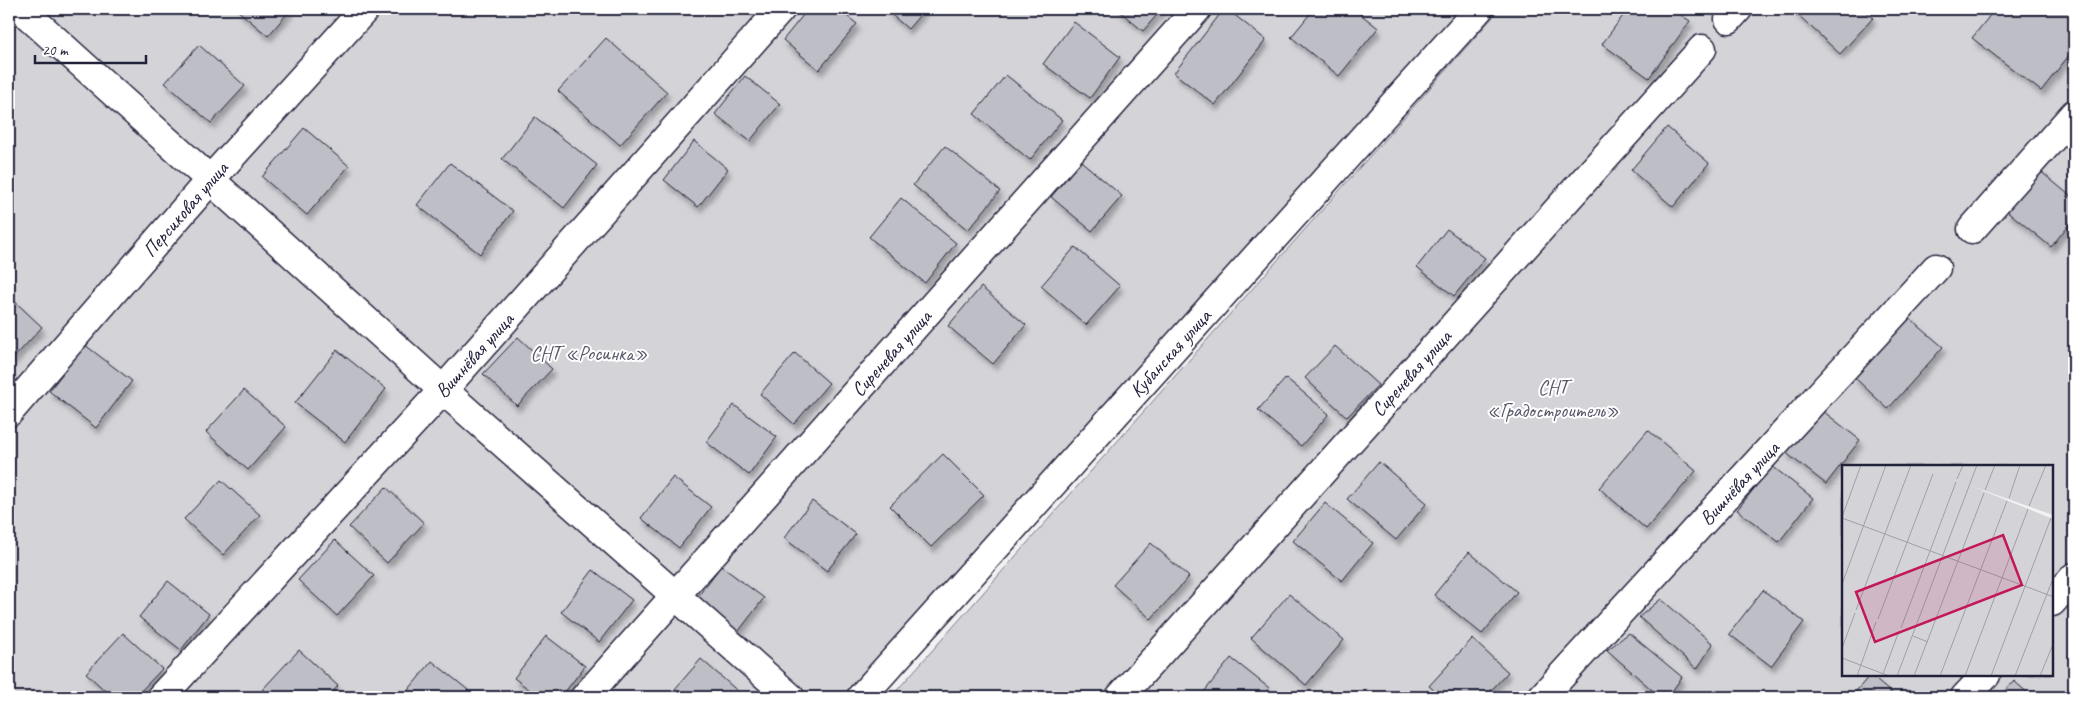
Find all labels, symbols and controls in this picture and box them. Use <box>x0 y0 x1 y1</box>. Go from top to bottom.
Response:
scale bar <box>35 32 146 64</box>
text: 20 m <box>42 41 69 60</box>
street label: Персиковая улица <box>137 155 235 262</box>
street label: Сиреневая улица <box>846 303 938 402</box>
street label: Кубанская улица <box>1124 303 1217 403</box>
street label: Вишнёвая улица <box>430 306 520 403</box>
street label: Сиреневая улица <box>1366 323 1458 422</box>
park label: СНТ «Росинка» <box>530 341 648 366</box>
park label: СНТ «Градостроитель» <box>1487 375 1619 423</box>
street label: Вишнёвая улица <box>1694 435 1786 531</box>
inset map <box>1842 465 2053 676</box>

